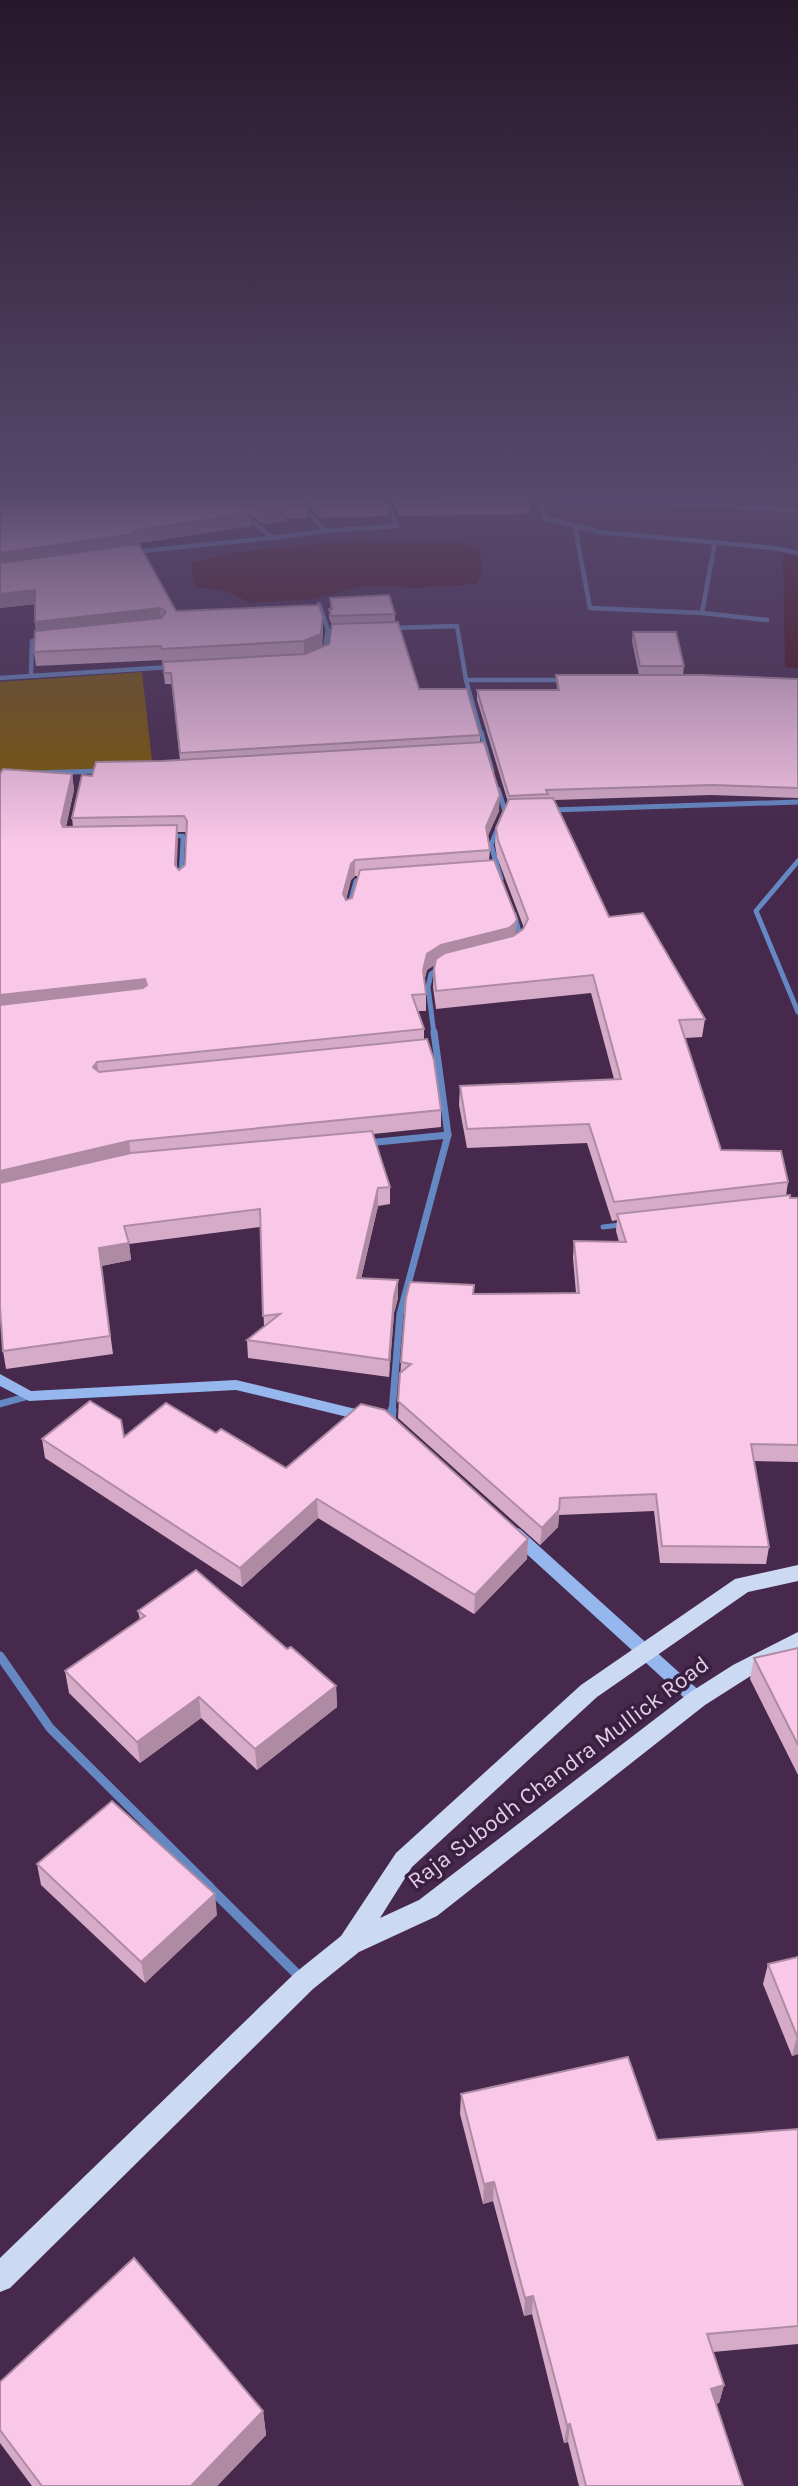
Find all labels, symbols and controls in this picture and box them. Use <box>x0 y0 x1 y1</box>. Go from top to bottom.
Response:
street label: Raja Subodh Chandra Mullick Road <box>402 1650 714 1895</box>

